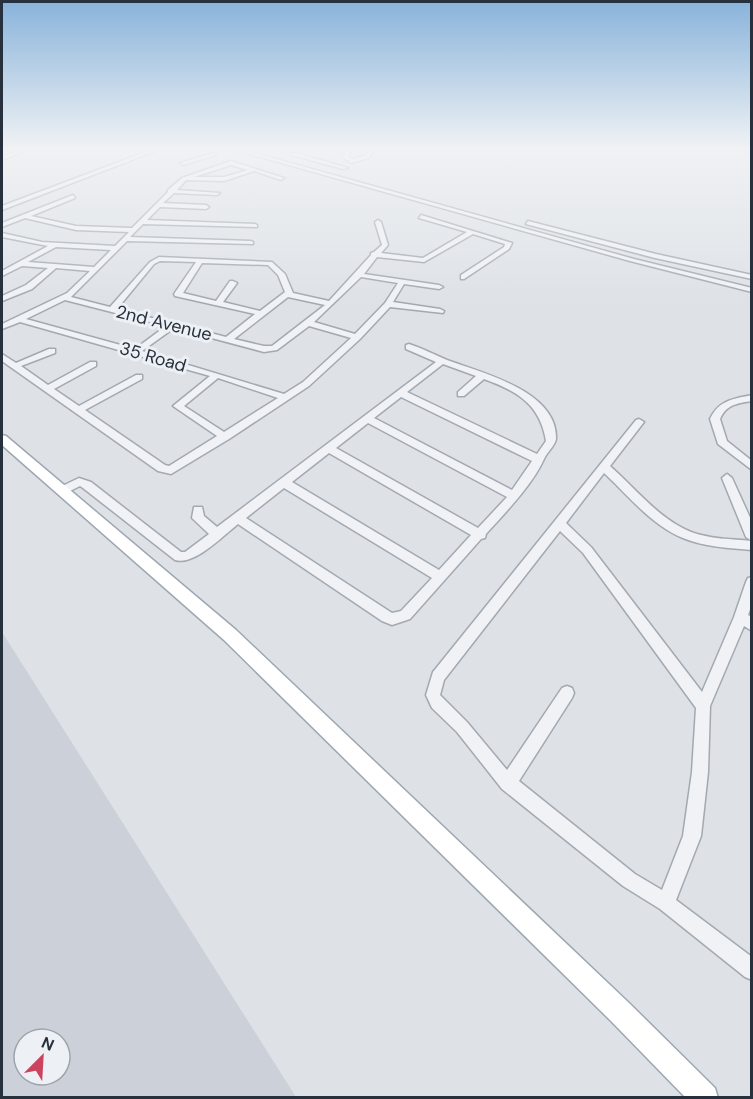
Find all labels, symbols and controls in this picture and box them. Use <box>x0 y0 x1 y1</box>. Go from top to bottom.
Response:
street label: 2nd Avenue <box>114 300 214 346</box>
street label: 35 Road <box>117 336 189 378</box>
north arrow <box>12 1027 72 1087</box>
text: N <box>38 1032 57 1056</box>

